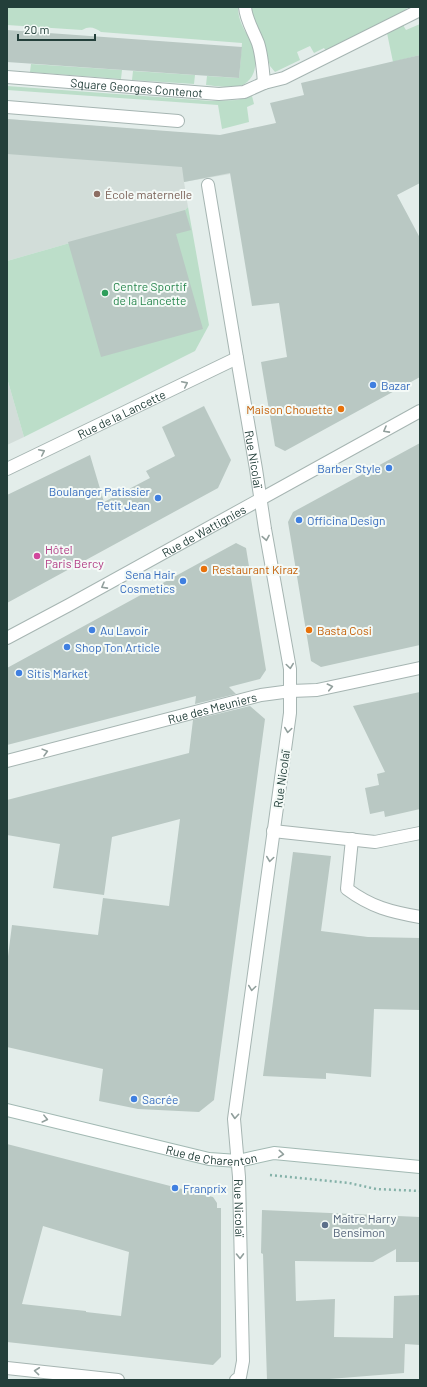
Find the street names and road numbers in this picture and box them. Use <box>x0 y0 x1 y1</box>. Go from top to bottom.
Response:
street label: Square Georges Contenot <box>70 75 203 100</box>
street label: Rue de la Lancette <box>75 387 168 441</box>
street label: Rue Nicolaï <box>243 429 266 489</box>
street label: Rue de Wattignies <box>159 502 248 559</box>
street label: Rue des Meuniers <box>166 689 258 726</box>
street label: Rue Nicolaï <box>270 749 292 809</box>
street label: Rue de Charenton <box>165 1142 258 1168</box>
street label: Rue Nicolaï <box>232 1179 247 1238</box>

